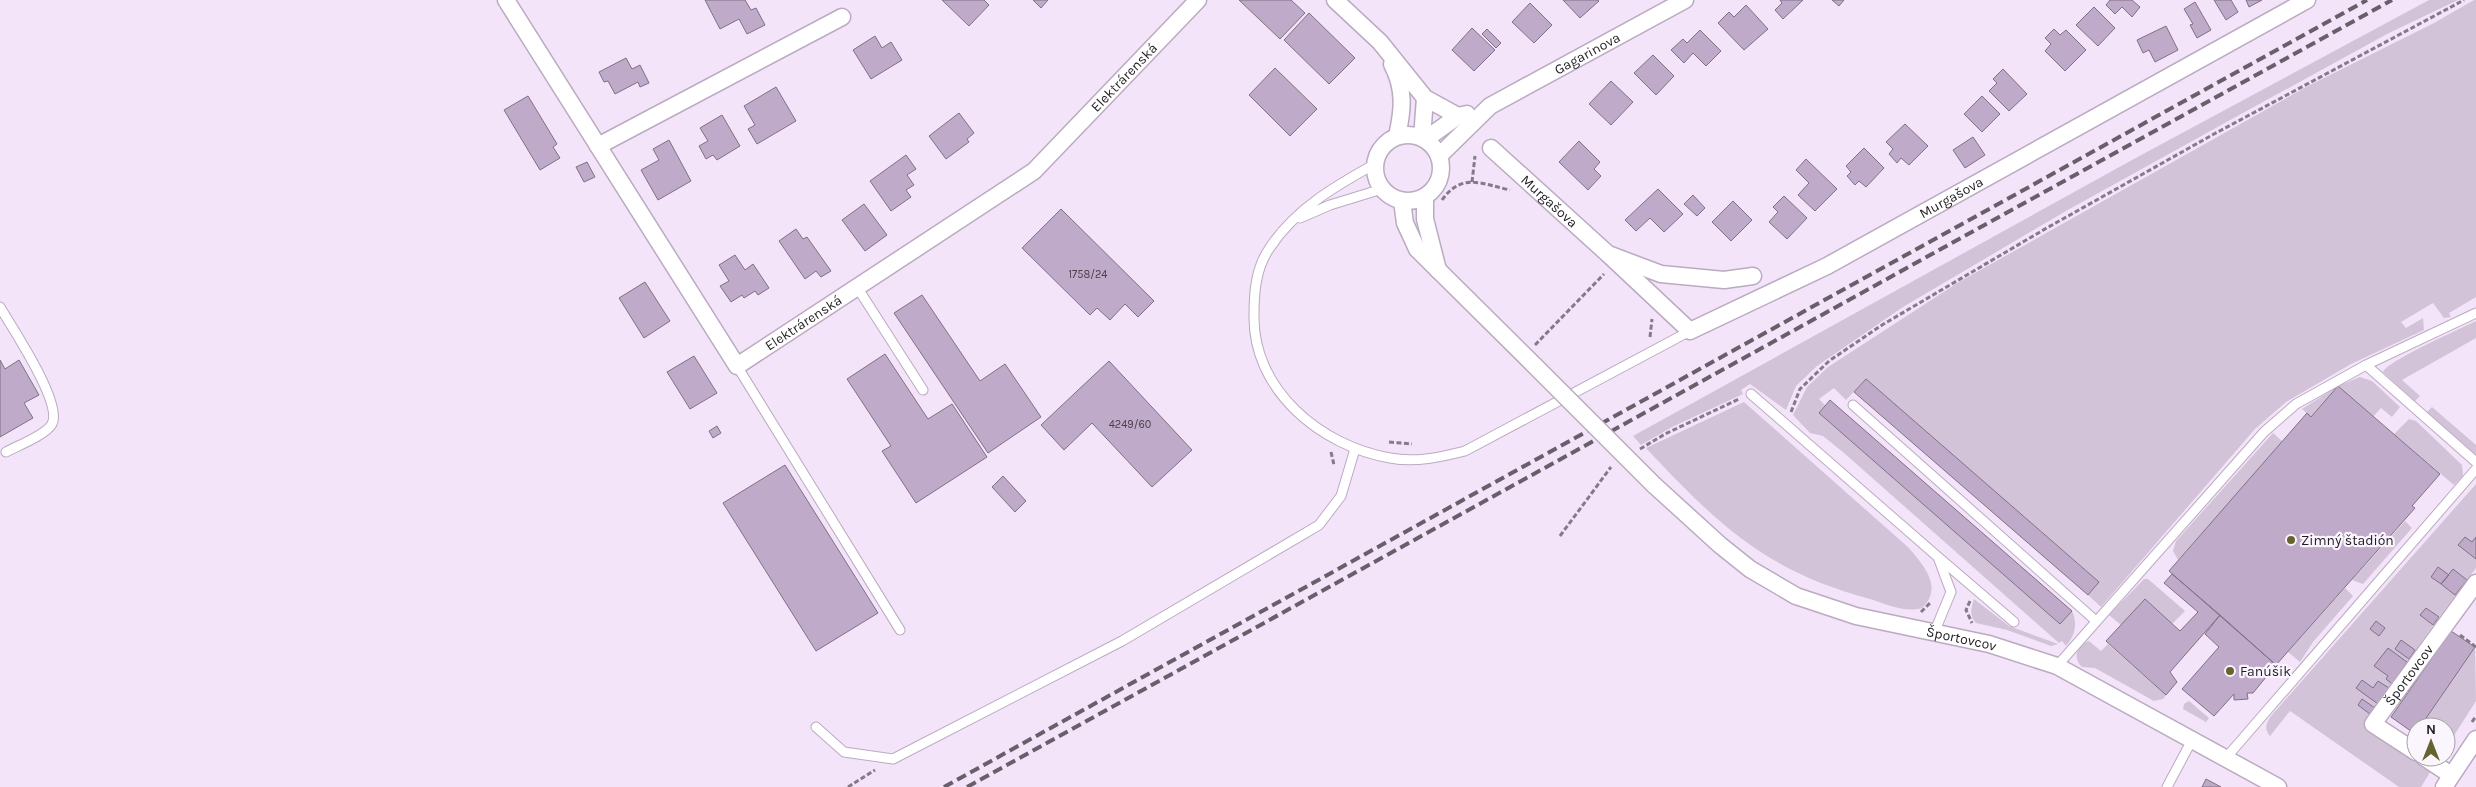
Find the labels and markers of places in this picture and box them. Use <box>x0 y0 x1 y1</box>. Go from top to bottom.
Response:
place label: Zimný štadión <box>2301 532 2394 549</box>
marker: Zimný štadión <box>2285 534 2297 546</box>
place label: Fanúšik <box>2240 663 2291 680</box>
marker: Fanúšik <box>2224 665 2236 677</box>

